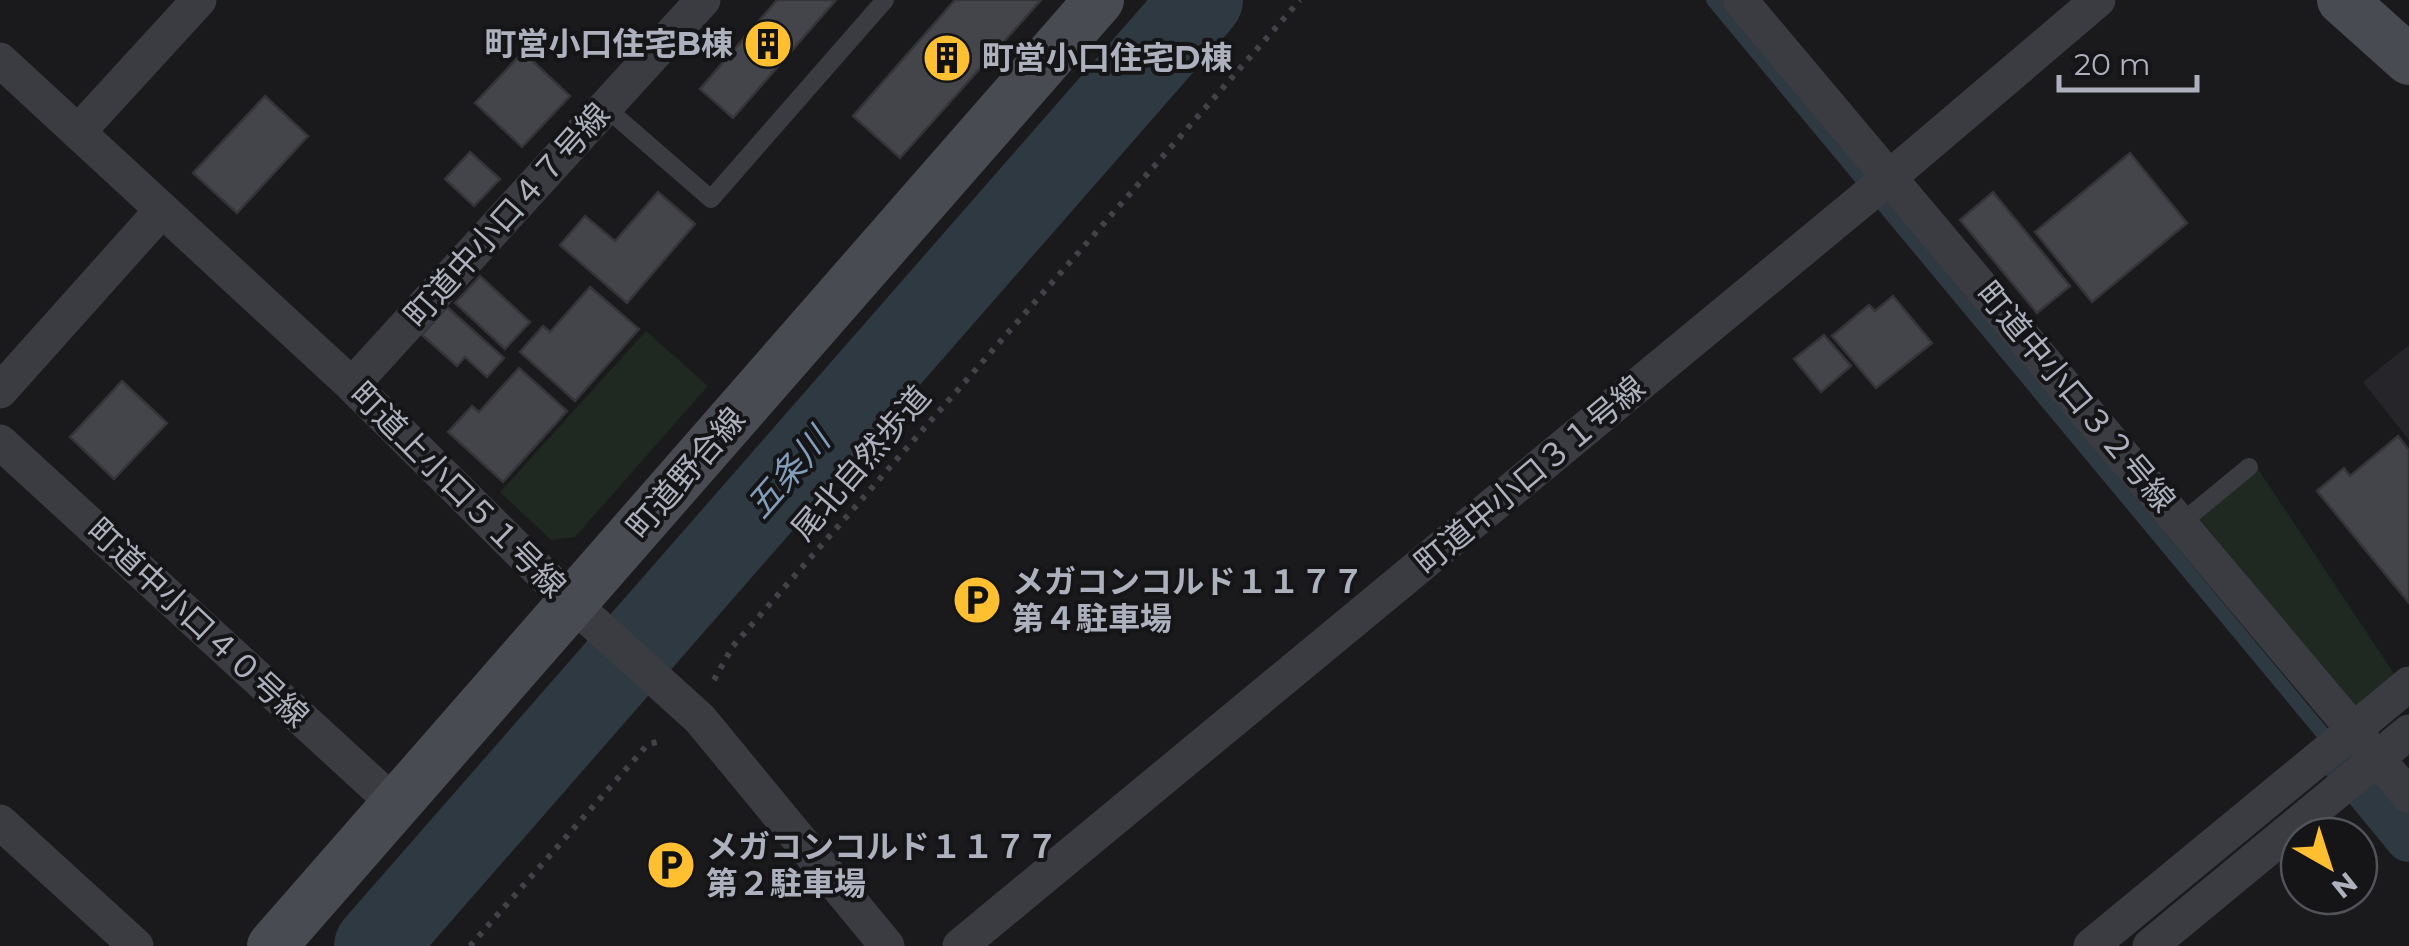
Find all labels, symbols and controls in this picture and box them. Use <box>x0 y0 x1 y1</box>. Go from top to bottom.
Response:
building icon: 町営小口住宅B棟 <box>742 18 794 70</box>
place label: 町営小口住宅B棟 <box>485 24 733 63</box>
scale bar <box>2059 30 2196 92</box>
building icon: 町営小口住宅D棟 <box>921 32 973 84</box>
place label: 町営小口住宅D棟 <box>982 38 1232 77</box>
text: 20 m <box>2074 46 2151 83</box>
street label: 町道中小口４７号線 <box>396 95 617 335</box>
street label: 町道中小口３２号線 <box>1969 274 2184 520</box>
street label: 町道中小口３１号線 <box>1407 367 1653 582</box>
street label: 町道上小口５１号線 <box>343 374 574 605</box>
street label: 尾北自然歩道 <box>783 377 938 548</box>
street label: 町道野合線 <box>618 399 753 546</box>
water label: 五条川 <box>737 416 841 526</box>
street label: 町道中小口４０号線 <box>80 510 317 735</box>
place label: メガコンコルド１１７７ 第４駐車場 <box>1012 562 1364 638</box>
parking icon: メガコンコルド１１７７ 第４駐車場 <box>951 574 1003 626</box>
north arrow <box>2279 816 2379 916</box>
place label: メガコンコルド１１７７ 第２駐車場 <box>706 827 1058 903</box>
parking icon: メガコンコルド１１７７ 第２駐車場 <box>645 839 697 891</box>
text: N <box>2325 865 2364 906</box>

